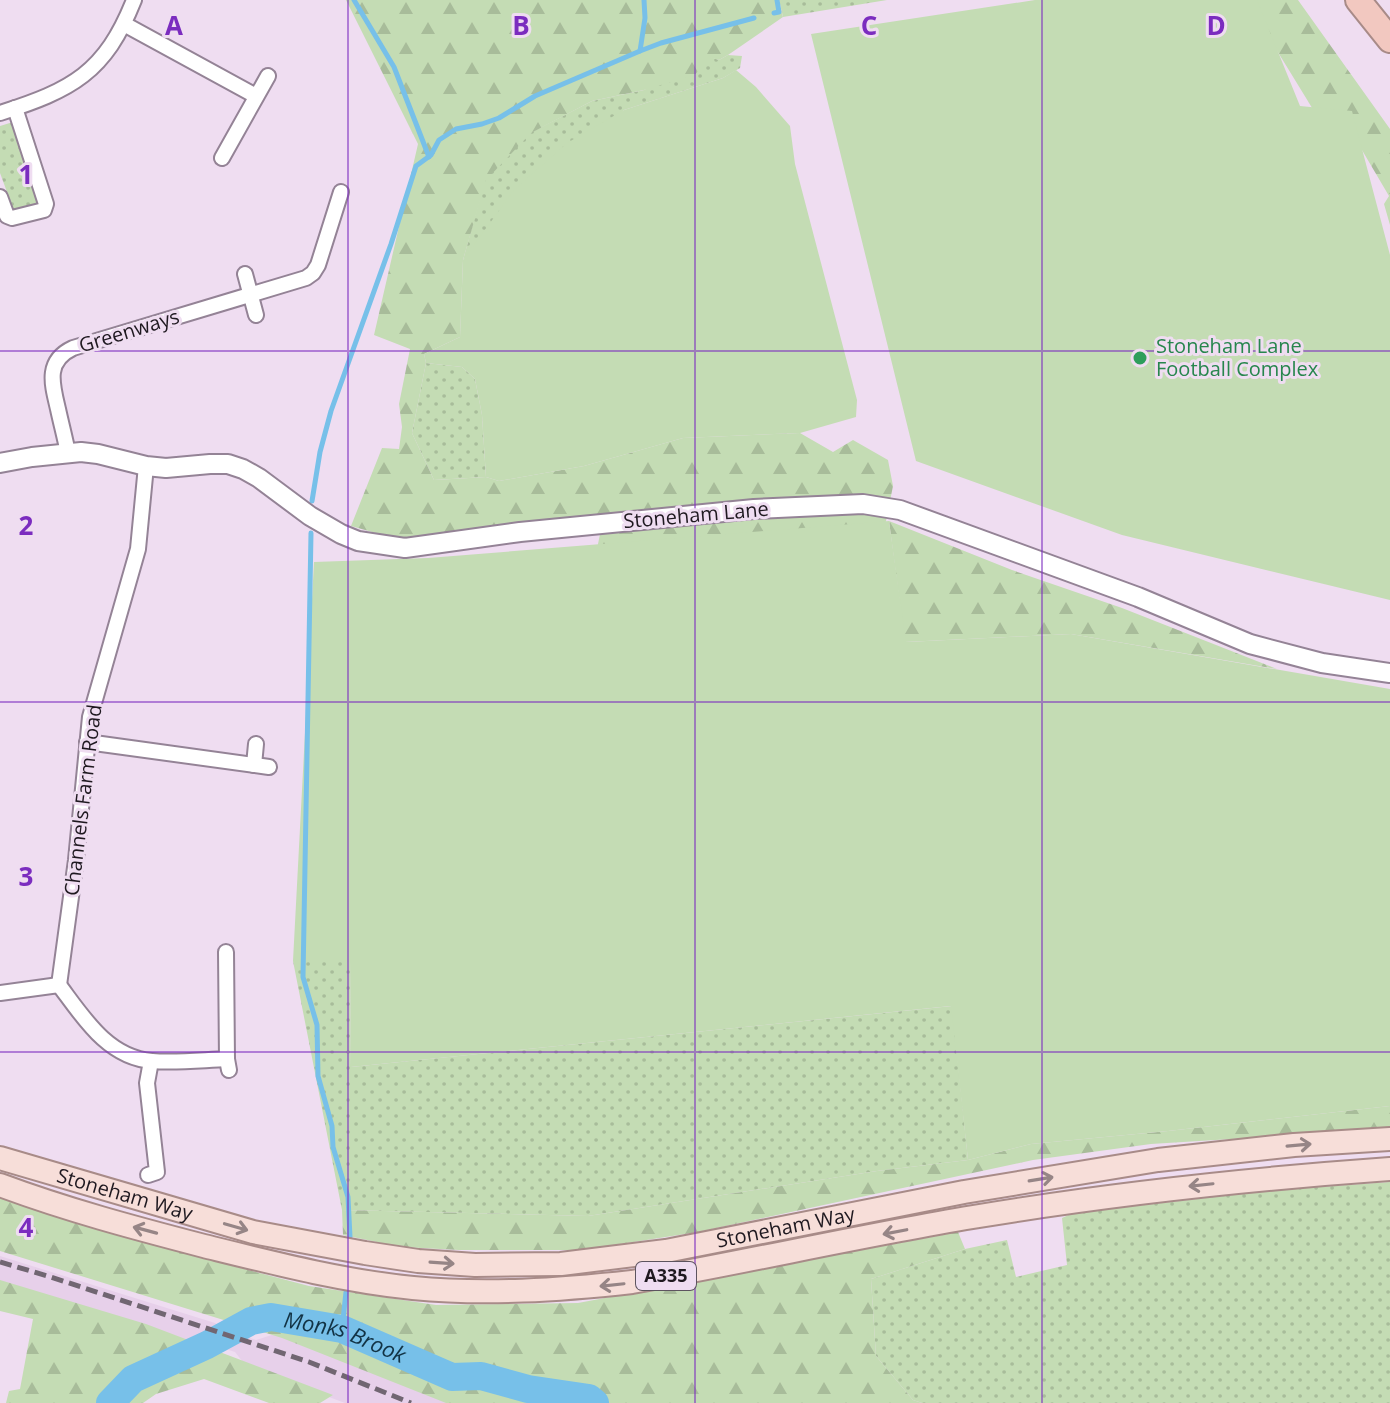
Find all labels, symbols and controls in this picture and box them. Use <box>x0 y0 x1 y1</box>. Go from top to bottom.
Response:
text: A <box>165 7 183 43</box>
text: B <box>512 7 530 43</box>
text: C <box>861 7 877 43</box>
text: D <box>1206 7 1226 43</box>
text: 1 <box>19 156 33 192</box>
street label: Greenways <box>75 302 182 359</box>
place label: Stoneham Lane Football Complex <box>1156 332 1319 382</box>
marker: Stoneham Lane Football Complex <box>1131 349 1149 367</box>
street label: Stoneham Lane <box>622 495 770 534</box>
text: 2 <box>19 507 34 543</box>
street label: Channels Farm Road <box>57 703 108 897</box>
text: 3 <box>19 858 33 894</box>
one-way arrow <box>1285 1137 1312 1152</box>
street label: Stoneham Way <box>54 1161 197 1227</box>
one-way arrow <box>1028 1171 1053 1186</box>
one-way arrow <box>1188 1178 1215 1193</box>
street label: Stoneham Way <box>714 1200 858 1254</box>
text: 4 <box>19 1209 34 1245</box>
one-way arrow <box>223 1220 249 1235</box>
one-way arrow <box>132 1222 158 1237</box>
one-way arrow <box>883 1225 908 1240</box>
one-way arrow <box>428 1256 455 1271</box>
road number: A335 <box>636 1262 696 1290</box>
one-way arrow <box>599 1277 626 1292</box>
water label: Monks Brook <box>282 1303 412 1370</box>

